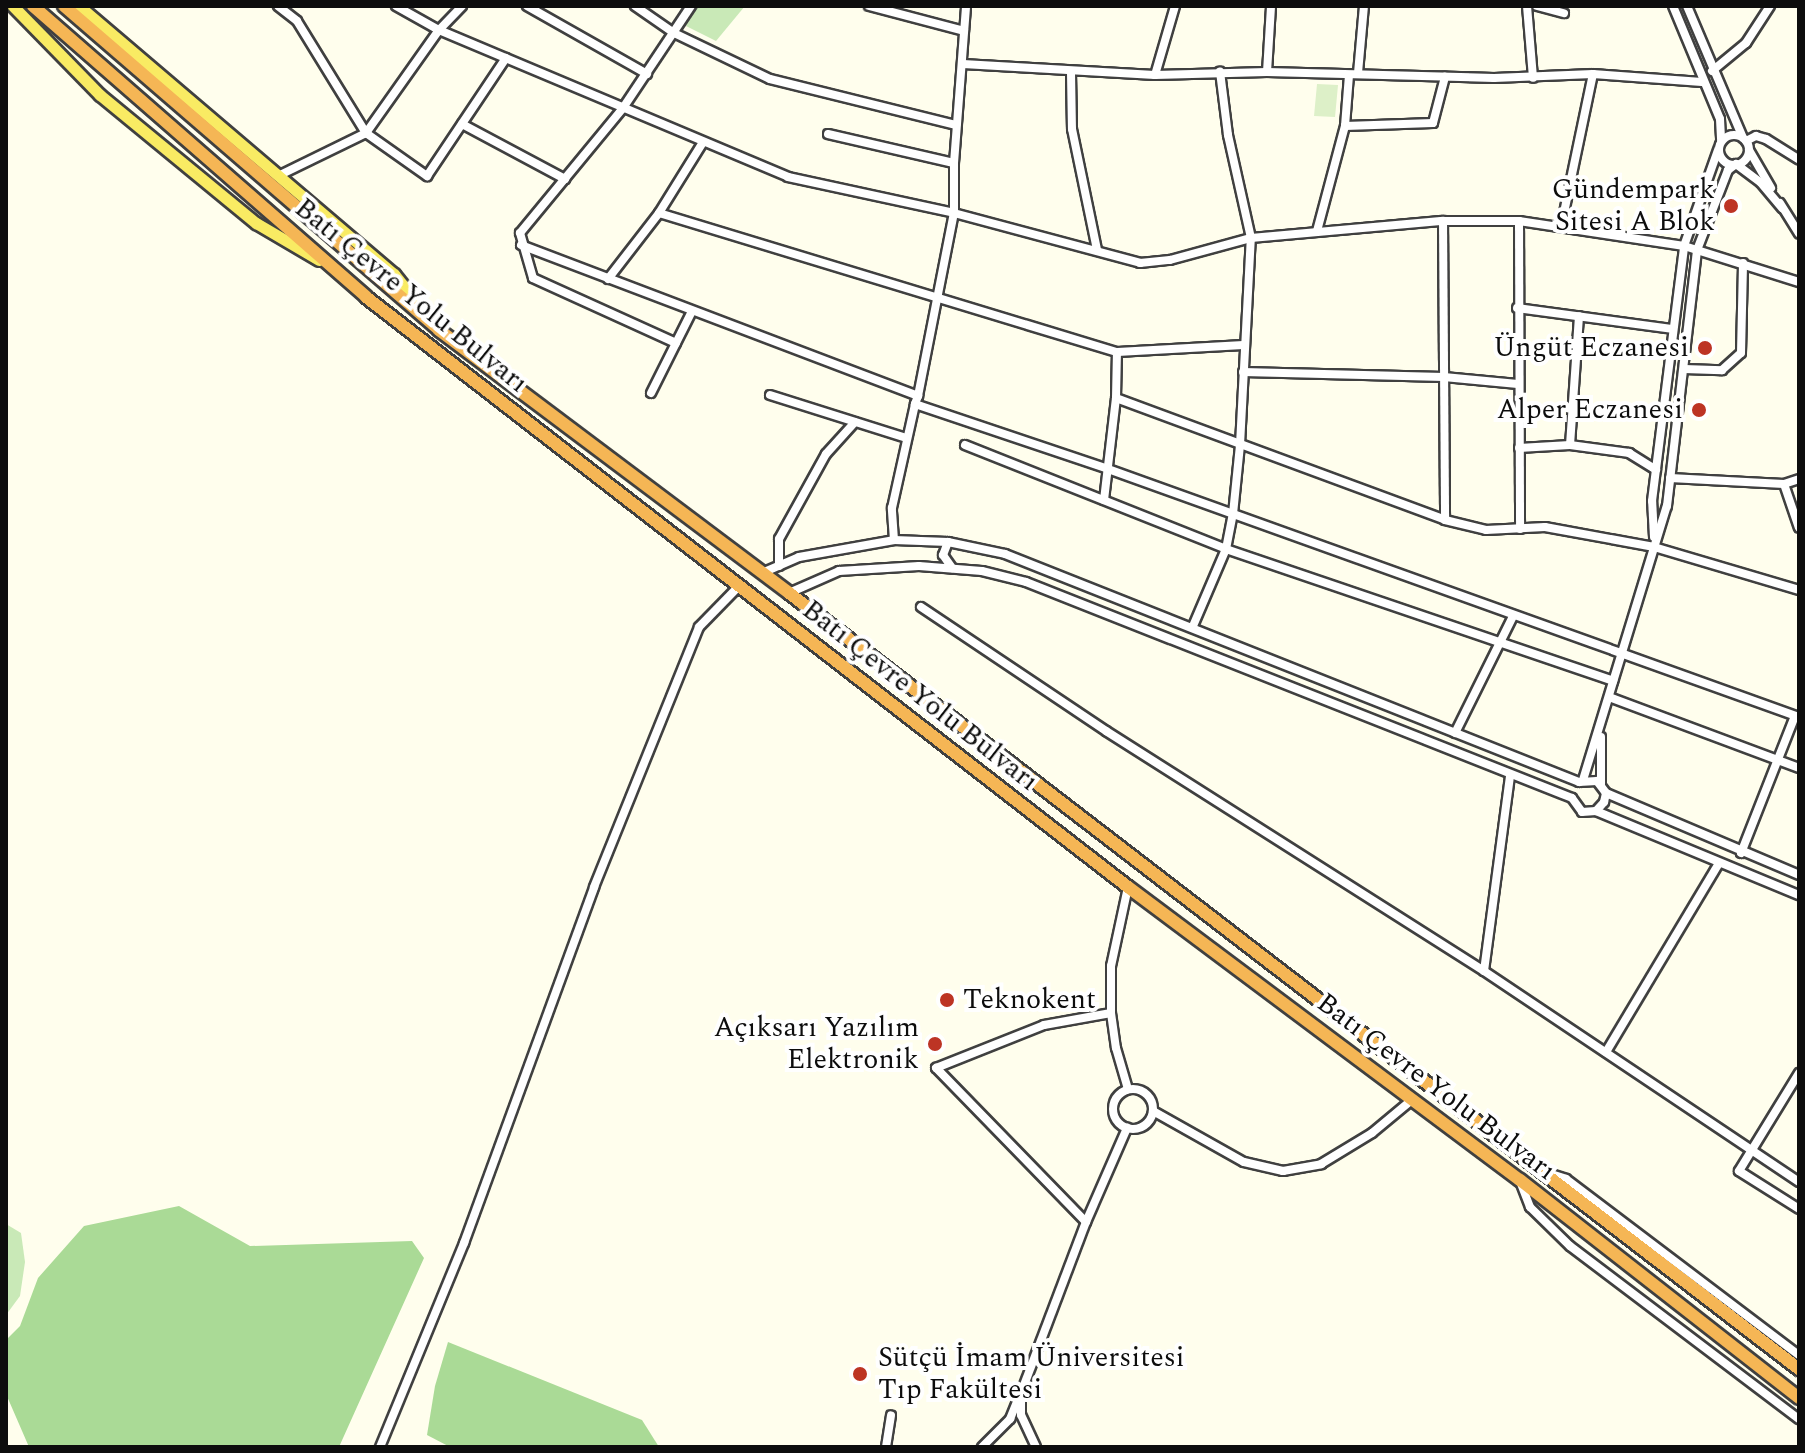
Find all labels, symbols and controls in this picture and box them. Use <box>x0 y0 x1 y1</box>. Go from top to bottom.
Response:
place label: Gündempark Sitesi A Blok <box>1552 173 1715 239</box>
street label: Batı Çevre Yolu Bulvarı <box>288 192 534 400</box>
marker: Gündempark Sitesi A Blok <box>1722 197 1740 215</box>
place label: Üngüt Eczanesi <box>1493 331 1689 365</box>
marker: Üngüt Eczanesi <box>1696 339 1714 357</box>
place label: Alper Eczanesi <box>1497 393 1683 427</box>
marker: Alper Eczanesi <box>1690 401 1708 419</box>
street label: Batı Çevre Yolu Bulvarı <box>795 593 1045 799</box>
place label: Teknokent <box>963 983 1096 1017</box>
street label: Batı Çevre Yolu Bulvarı <box>1310 986 1562 1188</box>
marker: Teknokent <box>938 991 956 1009</box>
place label: Açıksarı Yazılım Elektronik <box>714 1011 919 1077</box>
marker: Açıksarı Yazılım Elektronik <box>926 1035 944 1053</box>
place label: Sütçü İmam Üniversitesi Tıp Fakültesi <box>878 1341 1185 1407</box>
marker: Sütçü İmam Üniversitesi Tıp Fakültesi <box>849 1363 871 1385</box>

